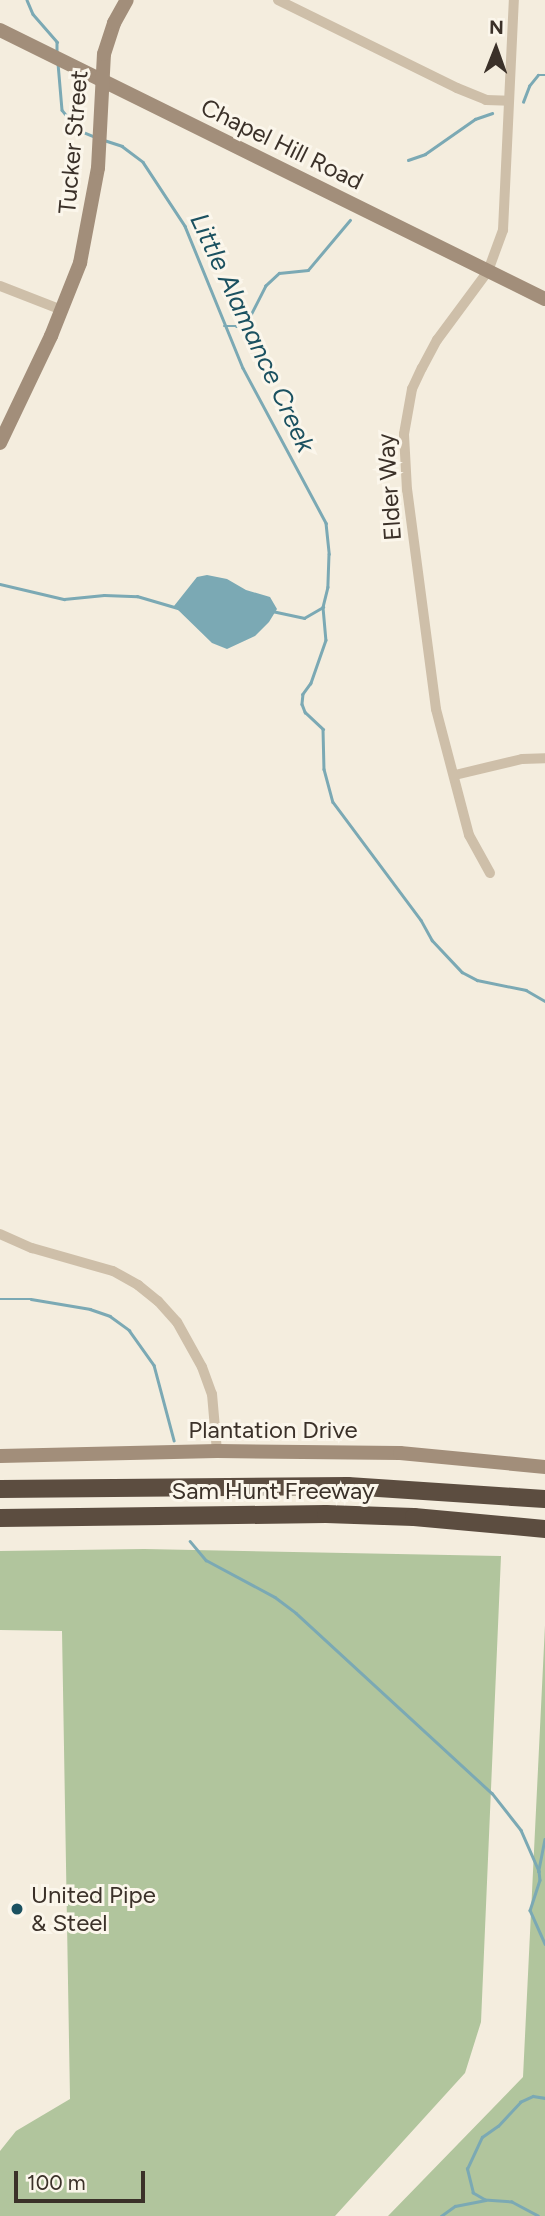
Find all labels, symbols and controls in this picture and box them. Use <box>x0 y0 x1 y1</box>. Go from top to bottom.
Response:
north arrow <box>461 14 531 84</box>
text: N <box>489 16 504 39</box>
street label: Tucker Street <box>52 69 94 215</box>
street label: Chapel Hill Road <box>196 92 368 196</box>
water label: Little Alamance Creek <box>183 209 321 457</box>
street label: Elder Way <box>371 432 407 542</box>
street label: Plantation Drive <box>188 1416 358 1444</box>
street label: Sam Hunt Freeway <box>171 1477 375 1505</box>
place label: United Pipe & Steel <box>31 1881 156 1937</box>
marker: United Pipe & Steel <box>9 1901 25 1917</box>
scale bar <box>18 2156 149 2200</box>
text: 100 m <box>27 2170 86 2195</box>

